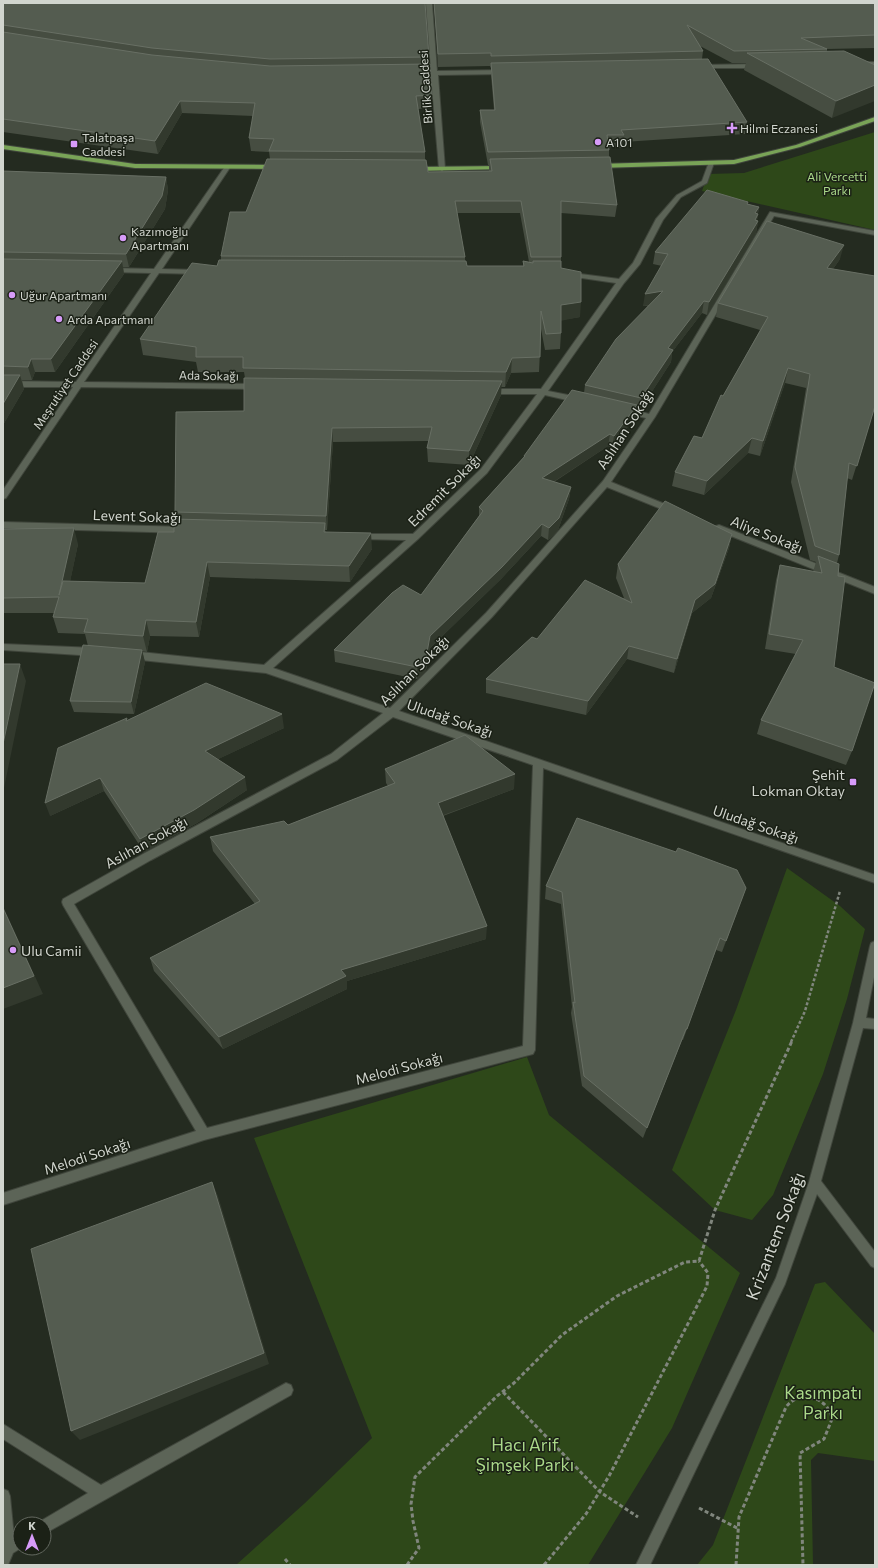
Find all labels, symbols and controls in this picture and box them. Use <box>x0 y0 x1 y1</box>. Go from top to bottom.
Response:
street label: Birlik Caddesi <box>415 50 435 124</box>
place label: Hilmi Eczanesi <box>740 121 818 135</box>
marker: Hilmi Eczanesi <box>727 123 737 133</box>
place label: Talatpaşa Caddesi <box>82 130 134 158</box>
place label: A101 <box>606 135 632 149</box>
marker: A101 <box>593 137 603 147</box>
marker: Talatpaşa Caddesi <box>69 139 79 149</box>
park label: Ali Vercetti Parkı <box>807 169 867 197</box>
place label: Kazımoğlu Apartmanı <box>131 224 189 252</box>
marker: Kazımoğlu Apartmanı <box>118 233 128 243</box>
place label: Uğur Apartmanı <box>20 288 107 302</box>
marker: Uğur Apartmanı <box>7 290 17 300</box>
place label: Arda Apartmanı <box>67 312 153 326</box>
marker: Arda Apartmanı <box>54 314 64 324</box>
street label: Meşrutiyet Caddesi <box>30 336 100 432</box>
street label: Ada Sokağı <box>179 367 239 383</box>
street label: Aslıhan Sokağı <box>593 386 657 472</box>
street label: Edremit Sokağı <box>404 450 484 530</box>
street label: Levent Sokağı <box>92 506 182 526</box>
street label: Aliye Sokağı <box>728 512 806 556</box>
street label: Aslıhan Sokağı <box>375 631 453 709</box>
street label: Uludağ Sokağı <box>405 695 495 741</box>
place label: Şehit Lokman Oktay <box>752 766 845 799</box>
marker: Şehit Lokman Oktay <box>848 777 858 787</box>
street label: Uludağ Sokağı <box>711 801 801 847</box>
street label: Aslıhan Sokağı <box>102 812 190 872</box>
place label: Ulu Camii <box>21 942 82 959</box>
marker: Ulu Camii <box>8 945 18 955</box>
street label: Melodi Sokağı <box>353 1048 445 1088</box>
street label: Melodi Sokağı <box>42 1134 132 1178</box>
street label: Krizantem Sokağı <box>741 1169 809 1303</box>
park label: Kasımpatı Parkı <box>784 1382 862 1423</box>
park label: Hacı Arif Şimşek Parkı <box>476 1434 574 1475</box>
north arrow <box>12 1516 52 1556</box>
text: K <box>28 1519 36 1532</box>

